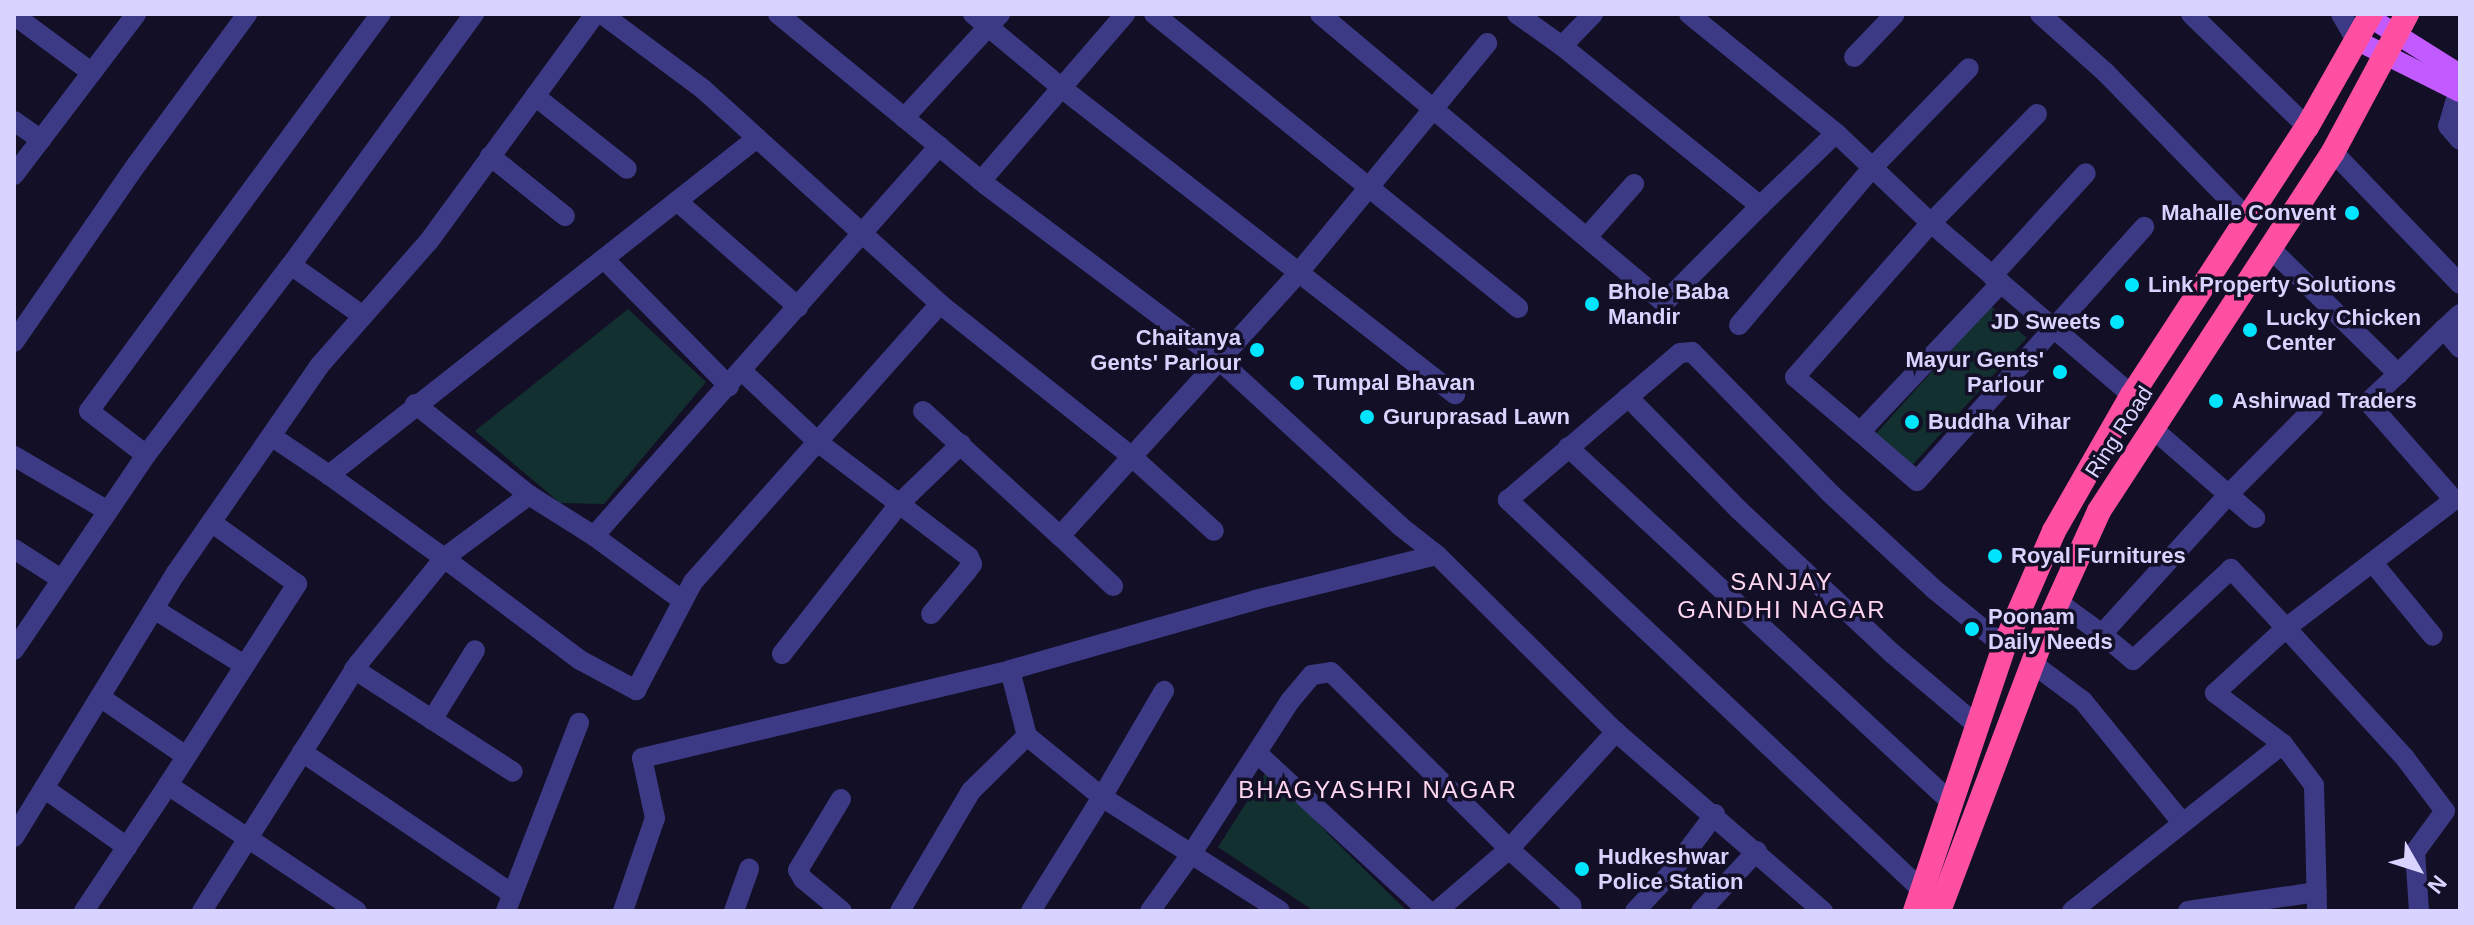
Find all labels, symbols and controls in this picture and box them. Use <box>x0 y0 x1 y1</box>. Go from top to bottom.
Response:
place label: Mahalle Convent <box>2161 200 2336 226</box>
marker: Mahalle Convent <box>2343 204 2361 222</box>
place label: Link Property Solutions <box>2148 272 2396 298</box>
marker: Link Property Solutions <box>2123 276 2141 294</box>
place label: Bhole Baba Mandir <box>1608 278 1729 330</box>
marker: Bhole Baba Mandir <box>1583 295 1601 313</box>
place label: Lucky Chicken Center <box>2266 304 2421 356</box>
place label: JD Sweets <box>1991 309 2101 335</box>
marker: JD Sweets <box>2108 313 2126 331</box>
marker: Lucky Chicken Center <box>2241 321 2259 339</box>
place label: Chaitanya Gents' Parlour <box>1090 324 1241 376</box>
marker: Chaitanya Gents' Parlour <box>1248 341 1266 359</box>
place label: Mayur Gents' Parlour <box>1906 346 2044 398</box>
marker: Mayur Gents' Parlour <box>2051 363 2069 381</box>
place label: Tumpal Bhavan <box>1313 370 1475 396</box>
marker: Tumpal Bhavan <box>1288 374 1306 392</box>
street label: Ring Road <box>2080 381 2158 483</box>
place label: Ashirwad Traders <box>2232 388 2417 414</box>
marker: Ashirwad Traders <box>2207 392 2225 410</box>
place label: Guruprasad Lawn <box>1383 404 1570 430</box>
marker: Guruprasad Lawn <box>1358 408 1376 426</box>
place label: Buddha Vihar <box>1928 409 2071 435</box>
marker: Buddha Vihar <box>1903 413 1921 431</box>
place label: Royal Furnitures <box>2011 543 2186 569</box>
marker: Royal Furnitures <box>1986 547 2004 565</box>
district label: SANJAY GANDHI NAGAR <box>1677 568 1887 624</box>
place label: Poonam Daily Needs <box>1988 603 2113 654</box>
marker: Poonam Daily Needs <box>1963 620 1981 638</box>
district label: BHAGYASHRI NAGAR <box>1238 776 1518 804</box>
north arrow <box>2378 829 2458 909</box>
place label: Hudkeshwar Police Station <box>1598 843 1743 894</box>
marker: Hudkeshwar Police Station <box>1573 860 1591 878</box>
text: N <box>2422 870 2452 898</box>

